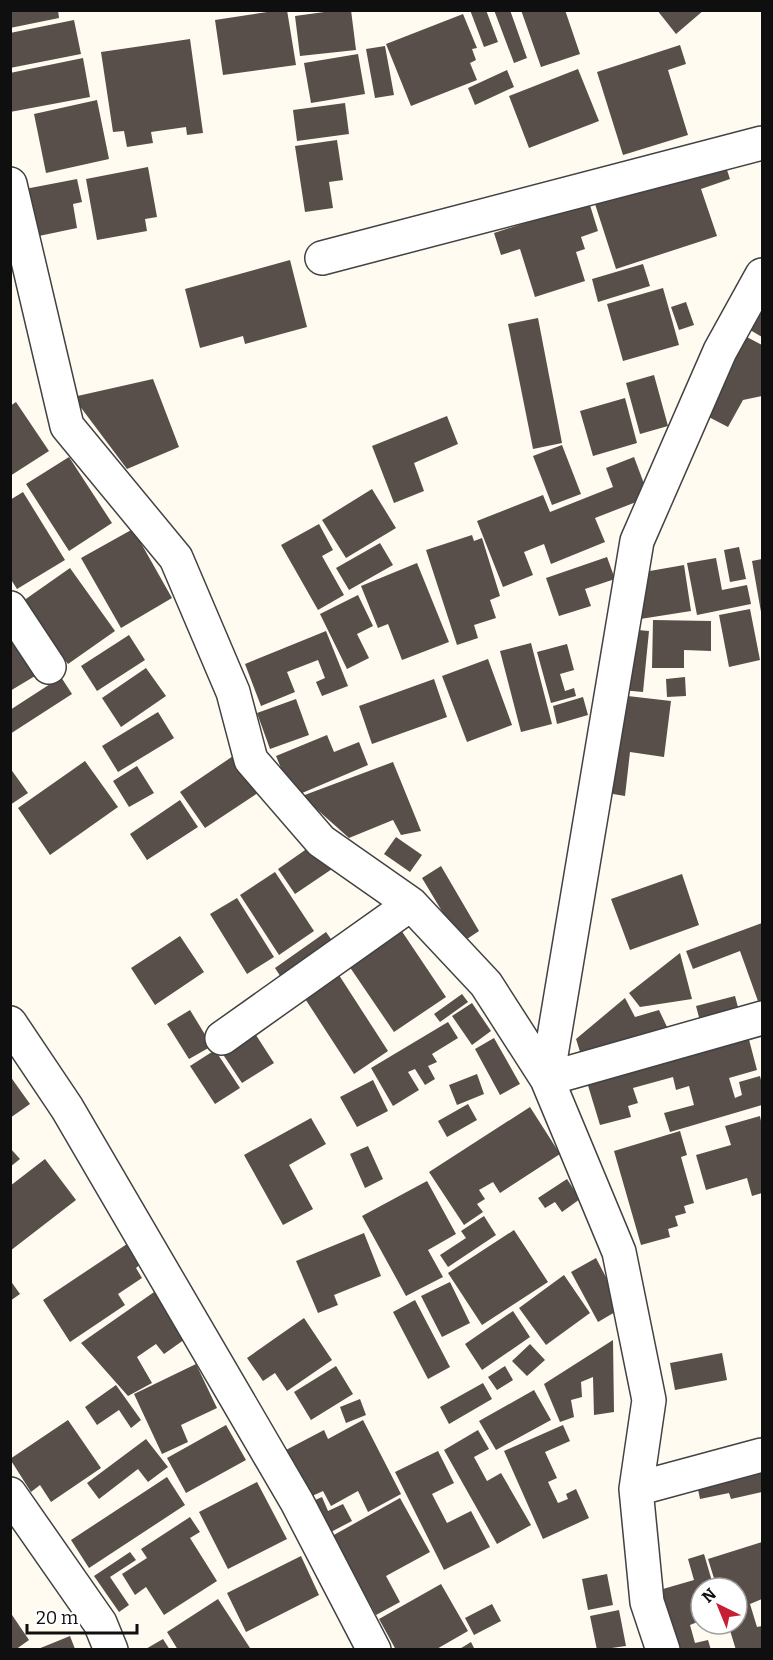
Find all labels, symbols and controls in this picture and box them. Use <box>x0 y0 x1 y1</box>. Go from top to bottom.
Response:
north arrow <box>689 1576 749 1636</box>
text: N <box>698 1584 720 1607</box>
scale bar <box>27 1597 136 1635</box>
text: 20 m <box>36 1607 78 1629</box>

